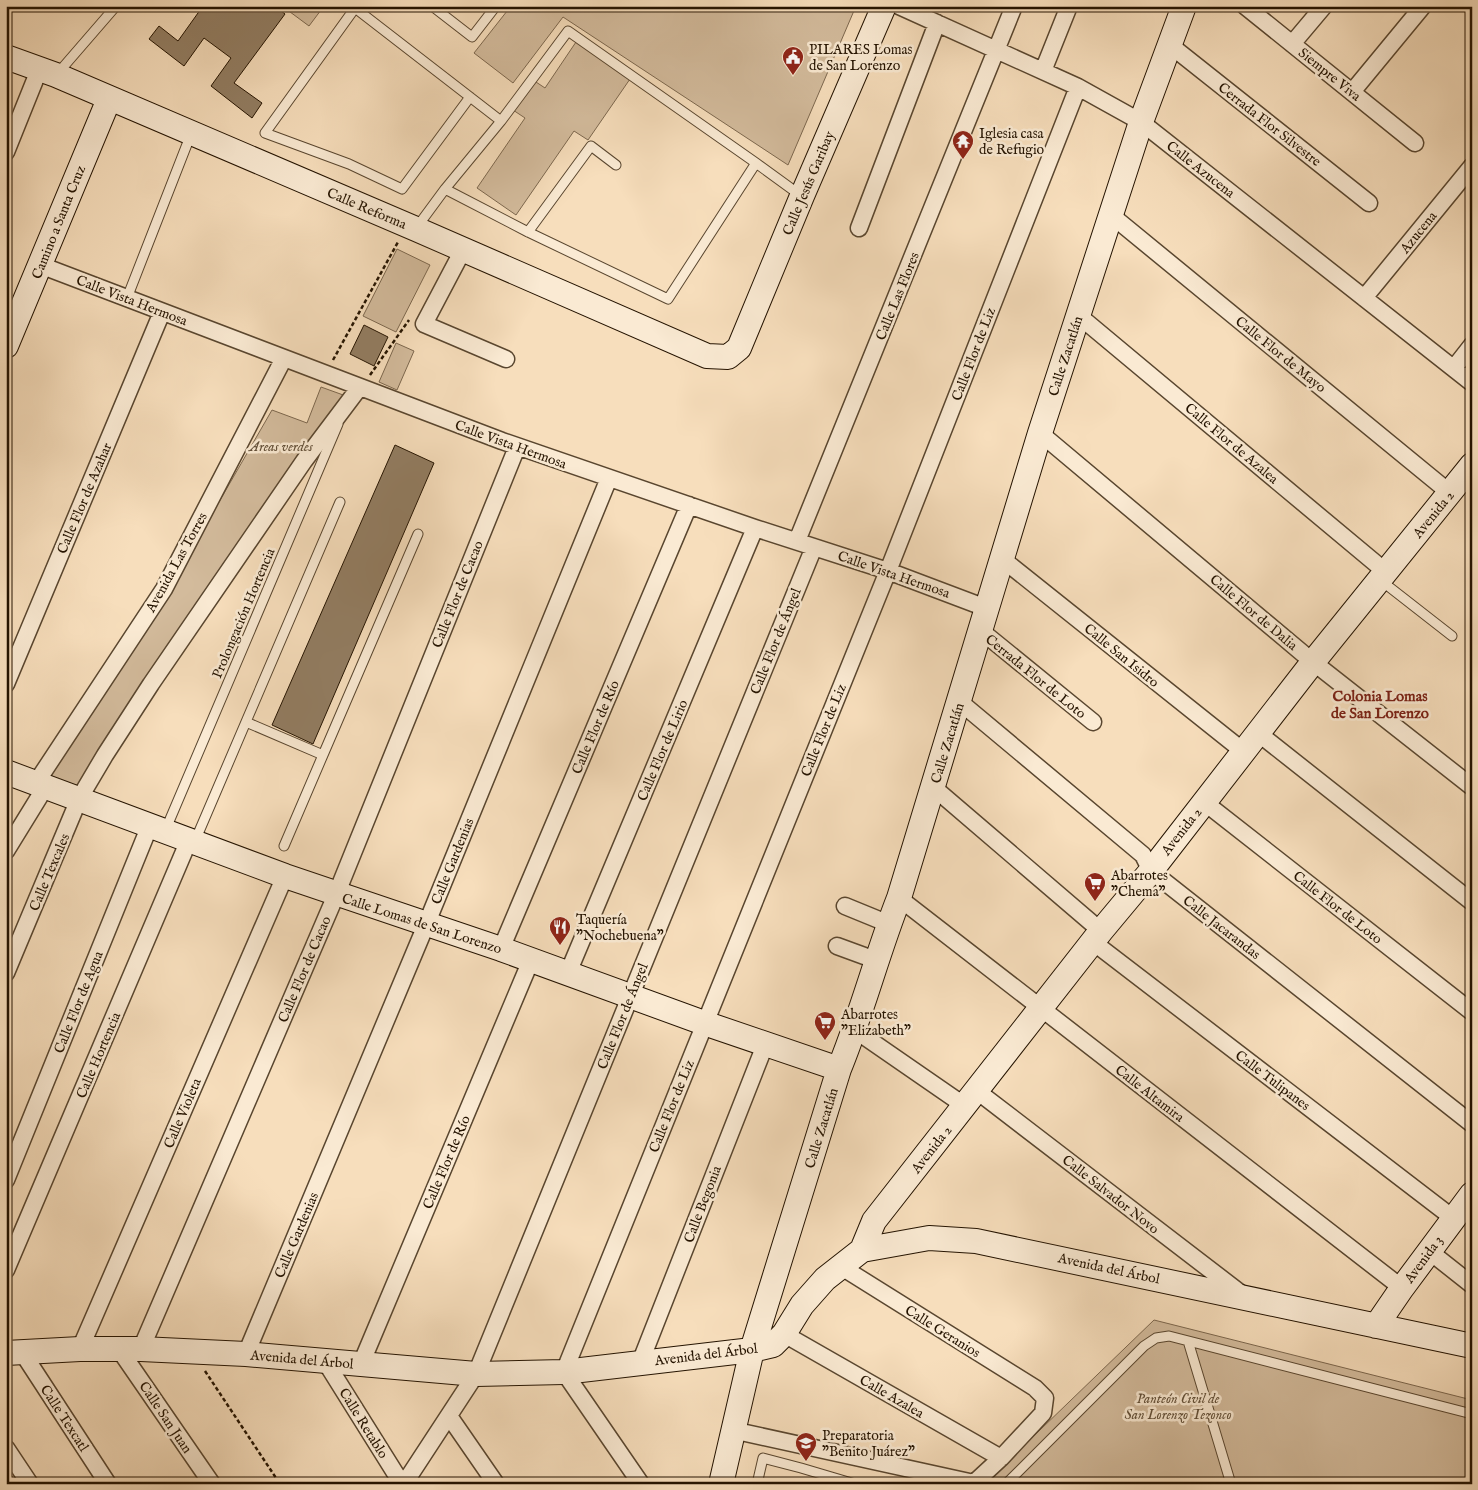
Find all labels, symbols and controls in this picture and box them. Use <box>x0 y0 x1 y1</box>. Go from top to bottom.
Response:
place label: PILARES Lomas de San Lorenzo <box>809 41 913 75</box>
street label: Siempre Viva <box>1294 44 1365 106</box>
public building icon: PILARES Lomas de San Lorenzo <box>781 45 805 76</box>
street label: Cerrada Flor Silvestre <box>1214 79 1325 171</box>
place label: Iglesia casa de Refugio <box>979 125 1045 159</box>
street label: Calle Jesús Garibay <box>779 129 839 238</box>
temple icon: Iglesia casa de Refugio <box>951 129 975 160</box>
street label: Calle Azucena <box>1162 137 1239 203</box>
street label: Camino a Santa Cruz <box>28 162 90 282</box>
street label: Calle Reforma <box>324 184 410 234</box>
street label: Azucena <box>1396 207 1442 258</box>
street label: Calle Las Flores <box>872 249 924 343</box>
street label: Calle Vista Hermosa <box>74 271 191 331</box>
street label: Calle Flor de Liz <box>948 305 1000 404</box>
street label: Calle Zacatlán <box>1045 313 1088 399</box>
street label: Calle Flor de Mayo <box>1231 313 1330 397</box>
street label: Calle Flor de Azalea <box>1181 399 1283 489</box>
street label: Calle Vista Hermosa <box>452 416 570 474</box>
park label: Areas verdes <box>247 438 314 456</box>
street label: Calle Flor de Azahar <box>53 440 116 557</box>
street label: Avenida 2 <box>1409 487 1459 543</box>
street label: Avenida Las Torres <box>141 509 212 616</box>
street label: Calle Flor de Cacao <box>428 538 488 651</box>
street label: Prolongación Hortencia <box>208 545 280 681</box>
street label: Calle Vista Hermosa <box>835 547 953 603</box>
street label: Calle Flor de Dalia <box>1206 571 1302 655</box>
street label: Calle Flor de Ángel <box>745 585 806 697</box>
street label: Calle San Isidro <box>1080 620 1163 692</box>
street label: Cerrada Flor de Loto <box>981 631 1090 723</box>
street label: Calle Flor de Río <box>568 677 624 777</box>
street label: Calle Flor de Liz <box>797 681 851 779</box>
district label: Colonia Lomas de San Lorenzo <box>1331 687 1429 723</box>
street label: Calle Flor de Lirio <box>633 697 693 804</box>
street label: Calle Zacatlán <box>927 700 969 786</box>
street label: Avenida 2 <box>1157 804 1206 860</box>
street label: Calle Gardenias <box>427 816 478 907</box>
street label: Calle Texcales <box>26 831 74 914</box>
place label: Abarrotes "Chema" <box>1110 867 1168 901</box>
street label: Calle Flor de Loto <box>1289 867 1386 949</box>
supermarket icon: Abarrotes "Chema" <box>1083 871 1107 902</box>
street label: Calle Lomas de San Lorenzo <box>340 890 504 958</box>
street label: Calle Jacarandas <box>1179 892 1264 964</box>
place label: Taquería "Nochebuena" <box>576 911 664 945</box>
street label: Calle Flor de Cacao <box>274 913 336 1025</box>
restaurant icon: Taquería "Nochebuena" <box>548 915 572 946</box>
street label: Calle Flor de Agua <box>50 948 108 1056</box>
street label: Calle Flor de Ángel <box>592 960 653 1072</box>
place label: Abarrotes "Elizabeth" <box>840 1006 911 1040</box>
street label: Calle Hortencia <box>73 1009 126 1101</box>
supermarket icon: Abarrotes "Elizabeth" <box>813 1010 837 1041</box>
street label: Calle Tulipanes <box>1231 1047 1314 1115</box>
street label: Calle Flor de Liz <box>645 1057 699 1155</box>
street label: Calle Altamira <box>1111 1061 1188 1127</box>
street label: Calle Violeta <box>160 1075 206 1151</box>
street label: Calle Zacatlán <box>801 1085 843 1171</box>
street label: Calle Flor de Río <box>419 1112 475 1212</box>
street label: Avenida 2 <box>907 1122 956 1178</box>
street label: Calle Salvador Novo <box>1058 1151 1163 1239</box>
street label: Calle Begonia <box>680 1162 726 1245</box>
street label: Calle Gardenias <box>271 1190 323 1281</box>
street label: Avenida 3 <box>1400 1232 1447 1288</box>
street label: Avenida del Árbol <box>1055 1248 1162 1289</box>
street label: Calle Geranios <box>901 1302 984 1362</box>
street label: Avenida del Árbol <box>652 1339 759 1370</box>
street label: Avenida del Árbol <box>249 1345 355 1373</box>
street label: Calle Azalea <box>856 1371 928 1423</box>
street label: Calle San Juan <box>135 1378 196 1457</box>
street label: Calle Texcatl <box>36 1382 92 1455</box>
street label: Calle Retablo <box>334 1385 392 1462</box>
park label: Panteón Civil de San Lorenzo Tezonco <box>1124 1390 1232 1424</box>
place label: Preparatoria "Benito Juárez" <box>822 1427 915 1461</box>
school or university icon: Preparatoria "Benito Juárez" <box>794 1431 818 1462</box>

